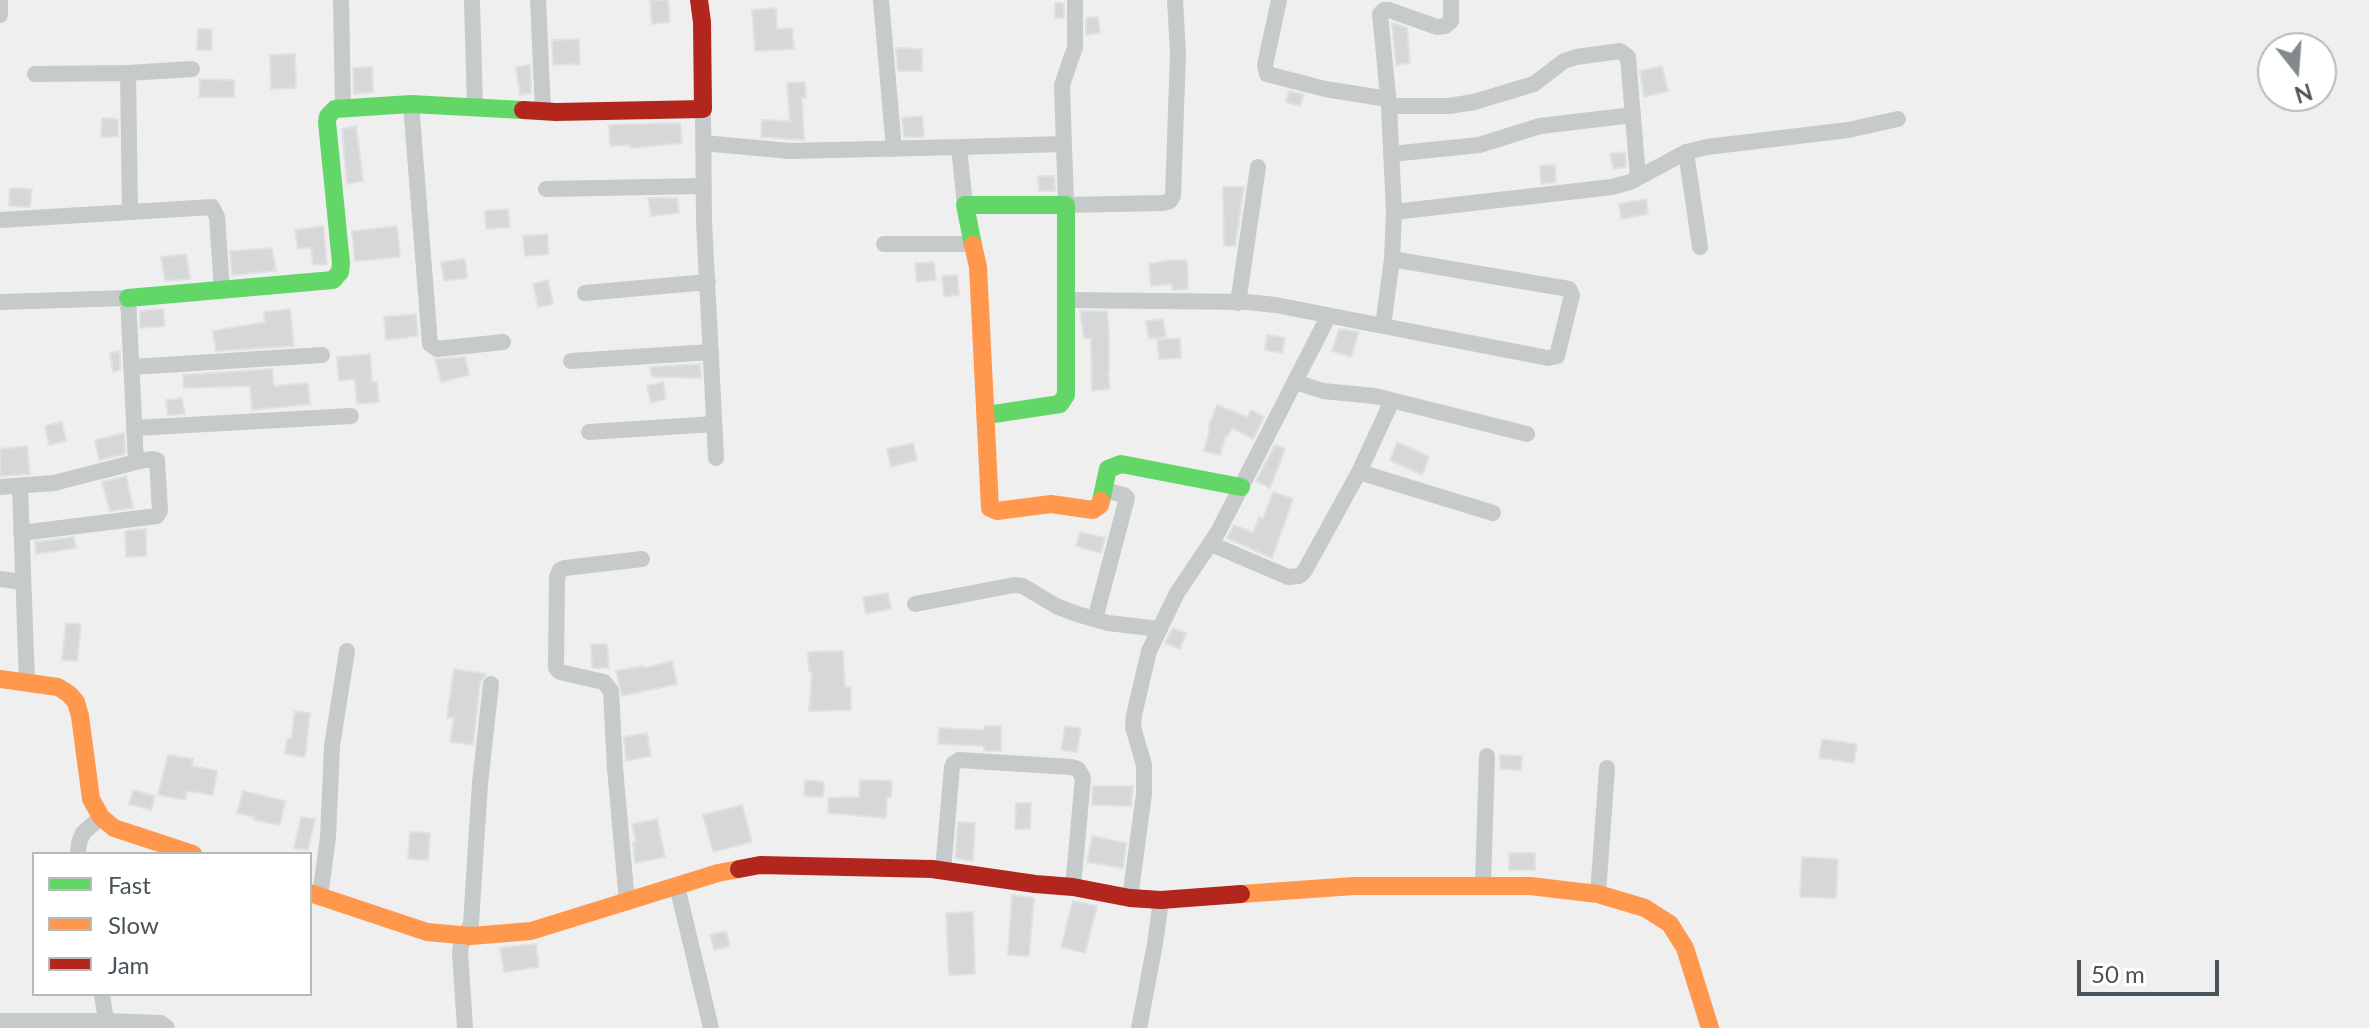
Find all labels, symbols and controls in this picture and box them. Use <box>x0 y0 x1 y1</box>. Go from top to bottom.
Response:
north arrow <box>2257 32 2337 112</box>
text: N <box>2292 78 2316 109</box>
legend <box>32 852 312 996</box>
text: Fast <box>108 870 151 899</box>
text: Slow <box>108 910 159 939</box>
scale bar <box>2081 944 2223 994</box>
text: Jam <box>108 950 149 979</box>
text: 50 m <box>2091 959 2145 988</box>

